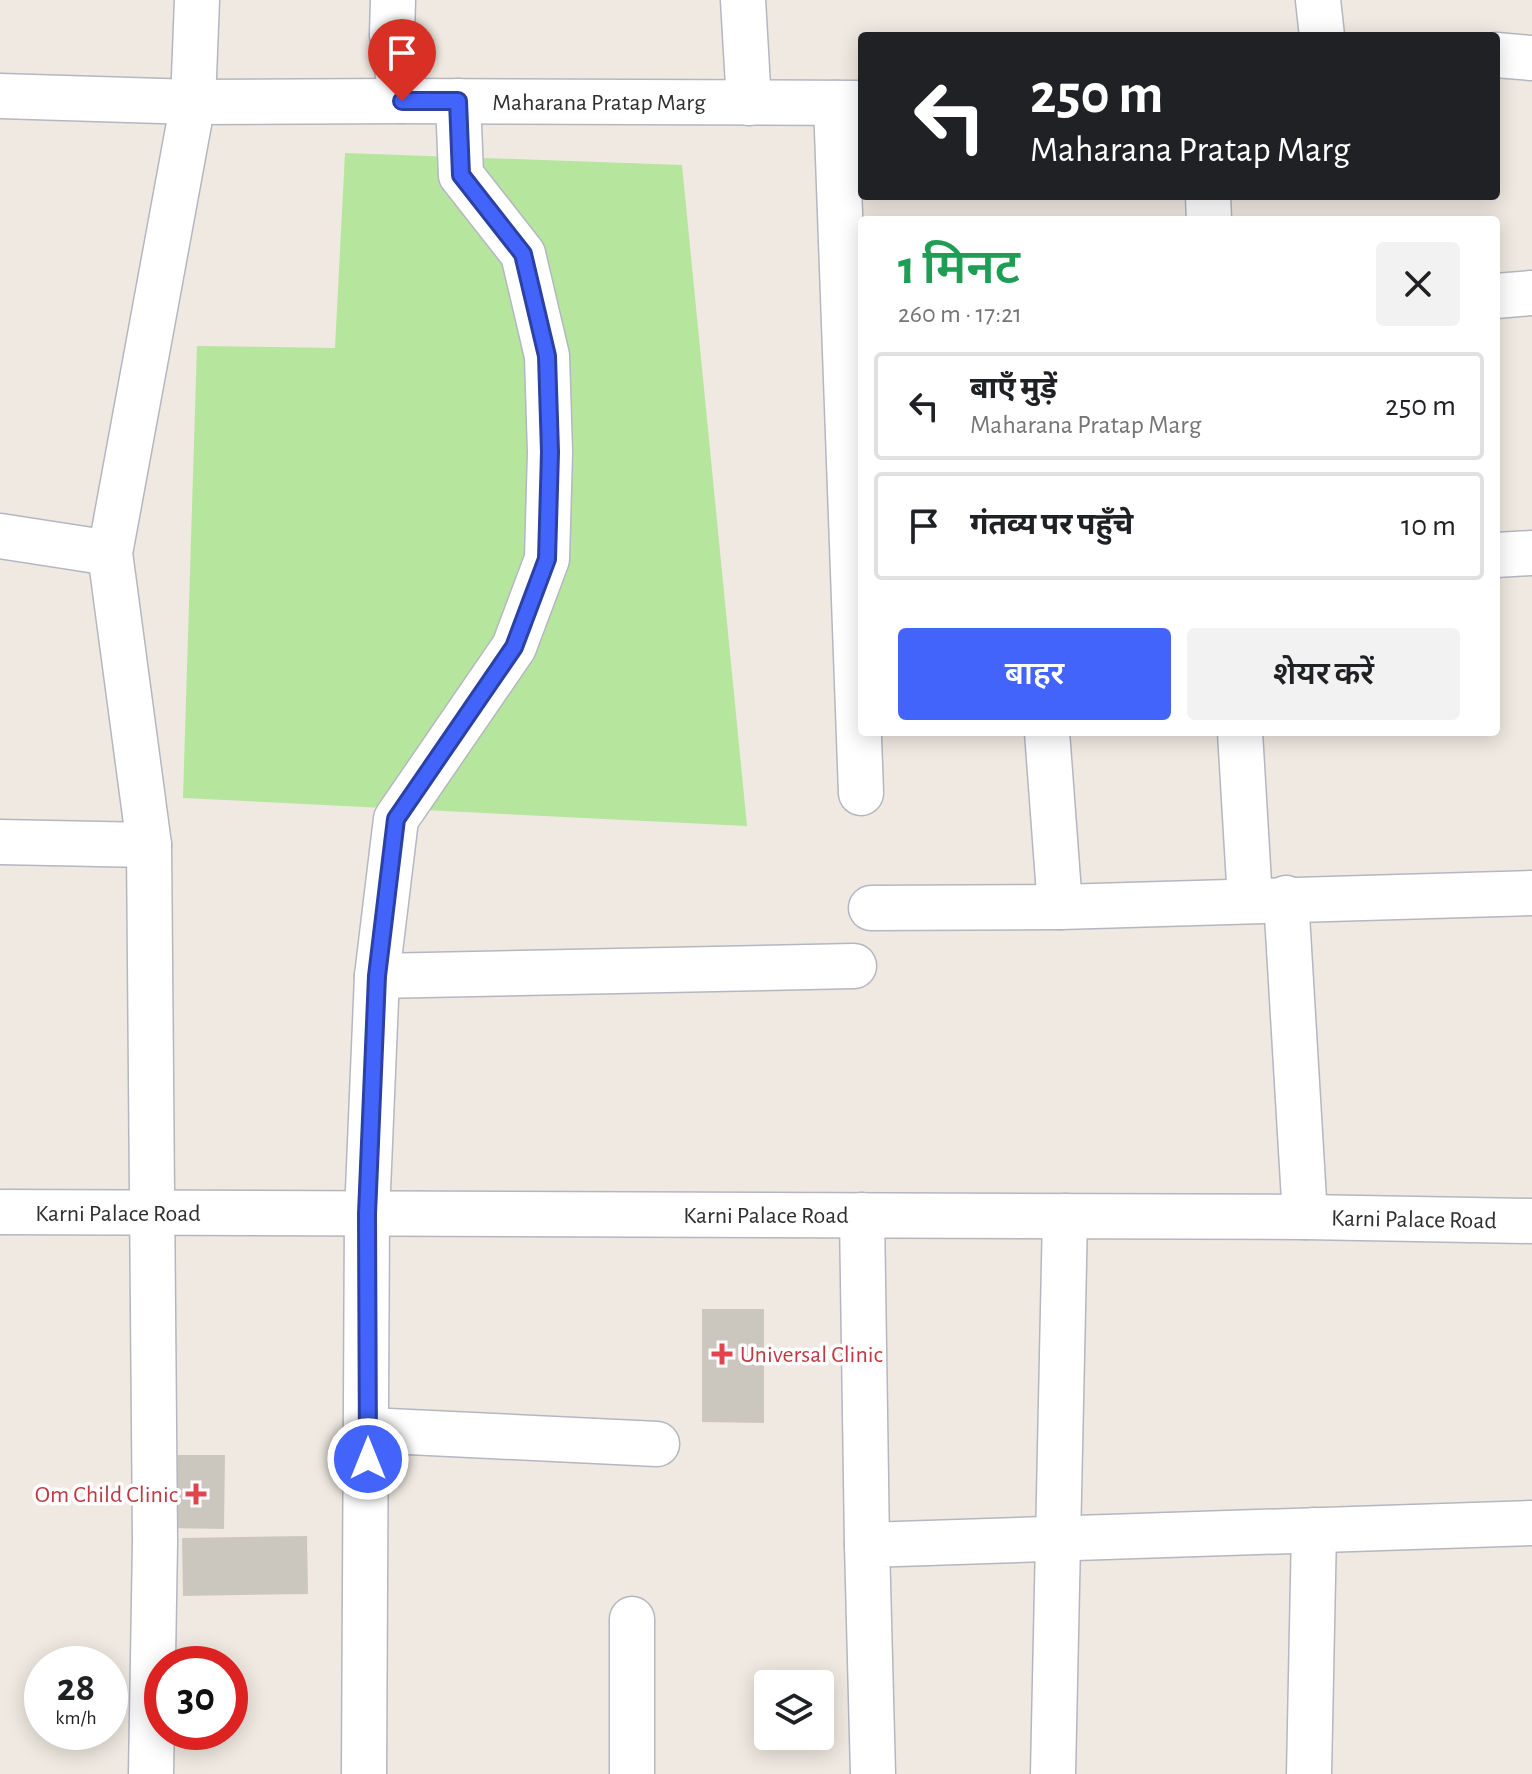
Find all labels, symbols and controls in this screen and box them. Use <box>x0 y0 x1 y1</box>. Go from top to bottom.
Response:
pin <box>368 19 436 101</box>
icon: arrive <box>380 31 424 75</box>
icon: left <box>898 64 1002 168</box>
text: 250 m <box>1030 67 1163 123</box>
street label: Maharana Pratap Marg <box>492 91 706 115</box>
text: Maharana Pratap Marg <box>1030 132 1350 168</box>
button: close <box>1376 242 1460 326</box>
text: 1 मिनट <box>898 245 1020 293</box>
text: 260 m · 17:21 <box>898 301 1022 327</box>
text: बाएँ मुड़ें <box>970 374 1057 404</box>
icon: left <box>902 384 946 428</box>
text: 250 m <box>1385 391 1456 421</box>
text: Maharana Pratap Marg <box>970 412 1201 438</box>
icon: arrive <box>902 504 946 548</box>
text: गंतव्य पर पहुँचे <box>970 510 1133 540</box>
text: 10 m <box>1401 511 1456 541</box>
button: बाहर <box>898 628 1171 720</box>
button: शेयर करें <box>1187 628 1460 720</box>
street label: Karni Palace Road <box>35 1202 201 1226</box>
street label: Karni Palace Road <box>683 1204 849 1228</box>
street label: Karni Palace Road <box>1331 1207 1497 1233</box>
marker: Universal Clinic <box>711 1343 733 1365</box>
place label: Universal Clinic <box>740 1343 883 1367</box>
position arrow <box>326 1417 410 1501</box>
place label: Om Child Clinic <box>35 1483 178 1507</box>
marker: Om Child Clinic <box>185 1483 207 1505</box>
speed limit sign: 30 <box>144 1646 248 1750</box>
text: 28 <box>57 1668 95 1708</box>
map controls <box>754 1670 834 1750</box>
button: layers <box>754 1670 834 1750</box>
text: km/h <box>55 1708 97 1728</box>

